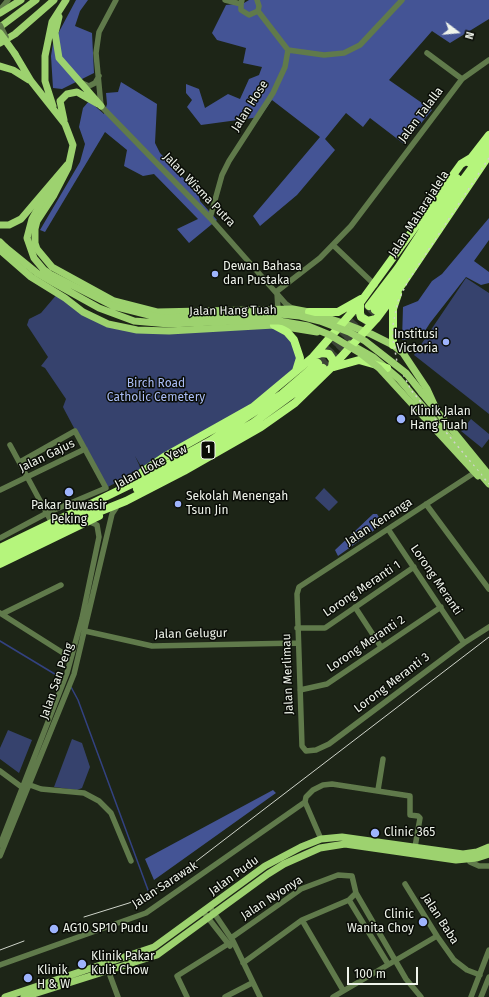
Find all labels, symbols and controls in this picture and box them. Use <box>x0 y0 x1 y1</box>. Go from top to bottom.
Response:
north arrow <box>437 12 477 52</box>
text: N <box>462 30 476 41</box>
street label: Jalan Hose <box>229 78 271 134</box>
street label: Jalan Talalla <box>395 84 447 146</box>
street label: Jalan Wisma Putra <box>160 150 238 230</box>
street label: Jalan Maharajalela <box>386 168 452 260</box>
place label: Dewan Bahasa dan Pustaka <box>223 260 302 288</box>
marker: Dewan Bahasa dan Pustaka <box>210 269 220 279</box>
street label: Jalan Hang Tuah <box>189 303 277 319</box>
place label: Institusi Victoria <box>394 328 438 356</box>
marker: Institusi Victoria <box>441 337 451 347</box>
park label: Birch Road Catholic Cemetery <box>107 377 205 405</box>
place label: Klinik Jalan Hang Tuah <box>410 405 471 433</box>
marker: Klinik Jalan Hang Tuah <box>395 413 407 425</box>
street label: Jalan Gajus <box>17 436 77 476</box>
road number: 1 <box>201 441 215 459</box>
street label: Jalan Loke Yew <box>112 442 190 492</box>
marker: Pakar Buwasir Peking <box>63 486 75 498</box>
place label: Sekolah Menengah Tsun Jin <box>186 490 288 518</box>
street label: Jalan Kenanga <box>343 495 415 549</box>
place label: Pakar Buwasir Peking <box>31 499 107 527</box>
marker: Sekolah Menengah Tsun Jin <box>173 499 183 509</box>
street label: Lorong Meranti <box>407 542 465 618</box>
street label: Lorong Meranti 1 <box>321 558 403 620</box>
street label: Lorong Meranti 2 <box>324 613 408 675</box>
street label: Jalan Gelugur <box>155 626 227 642</box>
street label: Jalan Merlimau <box>279 633 297 715</box>
street label: Jalan San Peng <box>37 641 77 721</box>
street label: Lorong Meranti 3 <box>351 650 433 716</box>
place label: Clinic 365 <box>384 826 435 840</box>
marker: Clinic 365 <box>369 827 381 839</box>
street label: Jalan Pudu <box>206 853 262 899</box>
street label: Jalan Sarawak <box>130 858 200 912</box>
street label: Jalan Nyonya <box>239 873 305 923</box>
street label: Jalan Baba <box>418 891 462 947</box>
place label: Clinic Wanita Choy <box>347 908 414 936</box>
marker: Clinic Wanita Choy <box>417 916 429 928</box>
place label: AG10 SP10 Pudu <box>63 922 148 936</box>
marker: AG10 SP10 Pudu <box>48 923 60 935</box>
place label: Klinik Pakar Kulit Chow <box>91 950 155 978</box>
marker: Klinik Pakar Kulit Chow <box>76 958 88 970</box>
scale bar <box>349 959 420 985</box>
place label: Klinik H & W <box>37 964 70 992</box>
text: 100 m <box>354 967 386 981</box>
marker: Klinik H & W <box>22 972 34 984</box>

